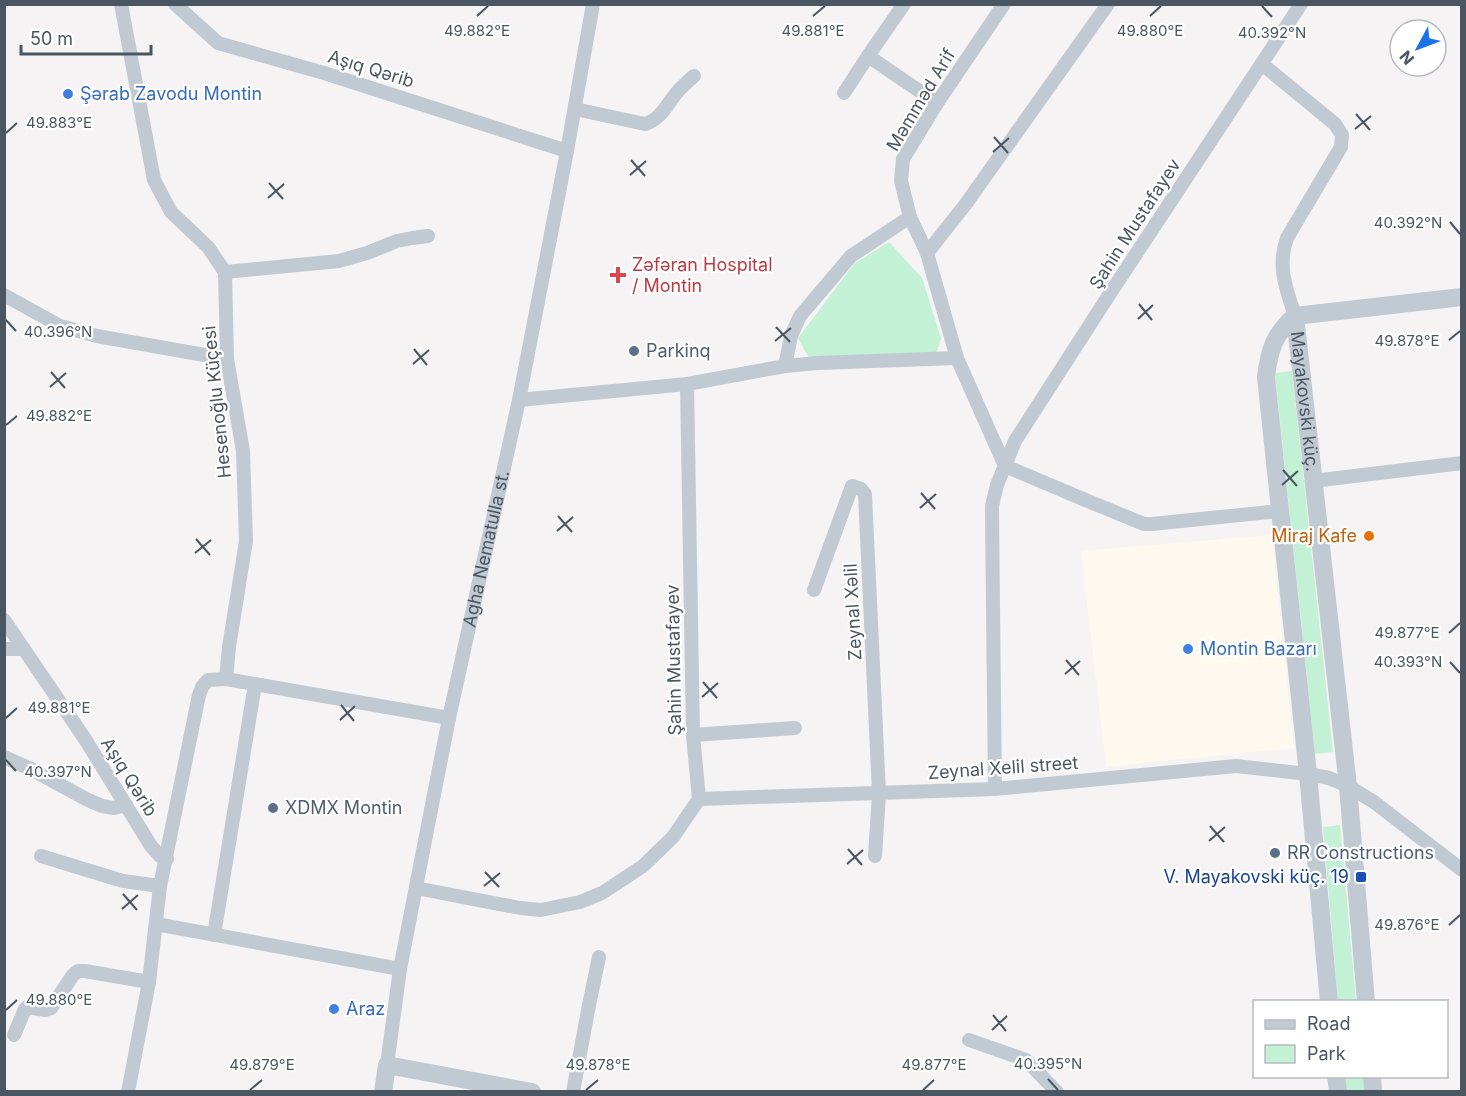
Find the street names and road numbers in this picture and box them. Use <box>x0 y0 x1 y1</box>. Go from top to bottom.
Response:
street label: Aşıq Qərib <box>325 45 417 92</box>
street label: Məmməd Arif <box>882 45 959 155</box>
street label: Şahin Mustafayev <box>1085 155 1185 293</box>
street label: Hesenoğlu Küçesi <box>198 325 235 479</box>
street label: Mayakovski küç. <box>1287 330 1323 473</box>
street label: Agha Nematulla st. <box>458 468 513 629</box>
street label: Zeynal Xəlil <box>839 563 866 661</box>
street label: Şahin Mustafayev <box>662 584 685 736</box>
street label: Aşıq Qərib <box>97 733 162 820</box>
street label: Zeynal Xelil street <box>927 752 1079 783</box>

